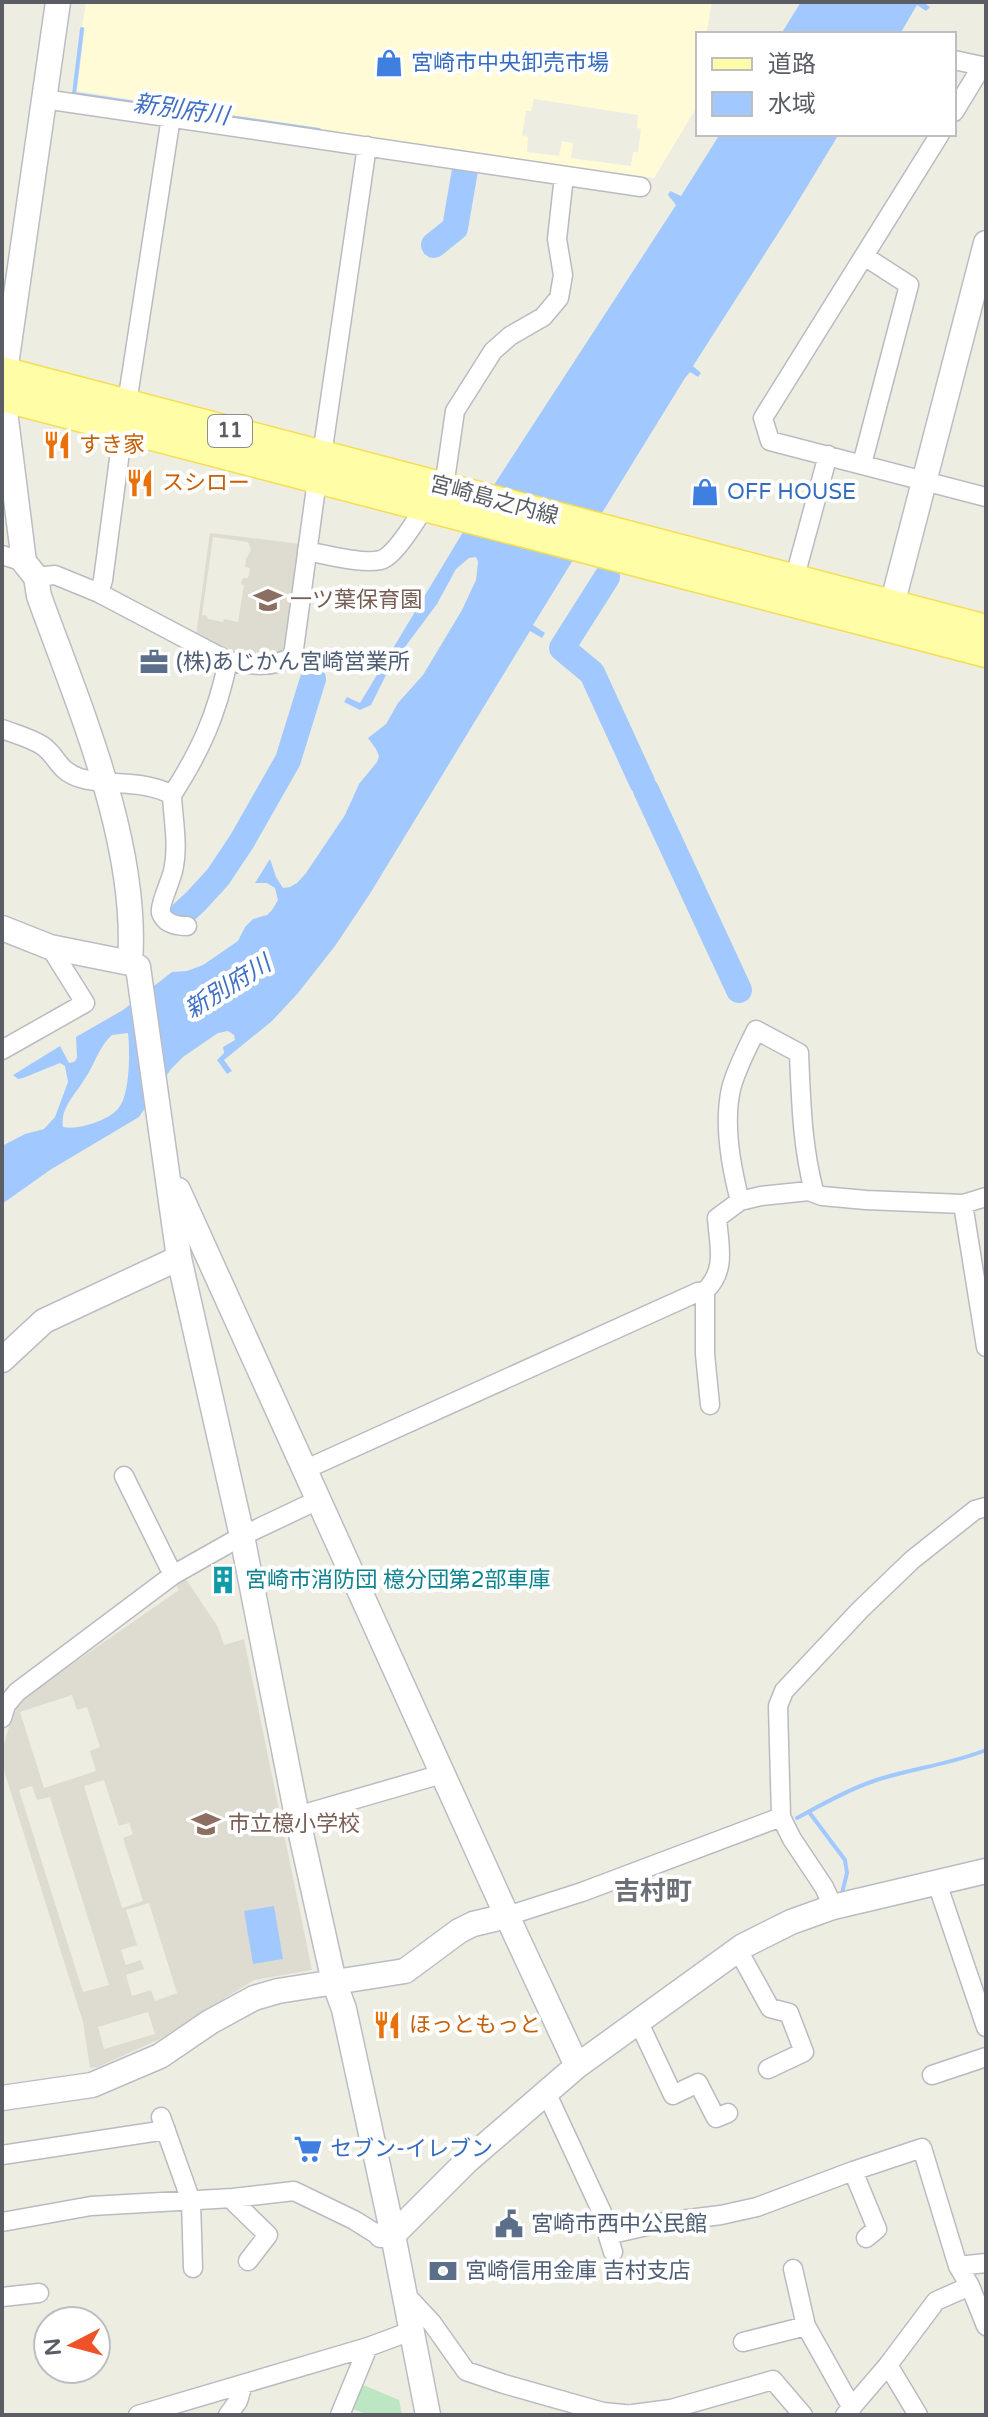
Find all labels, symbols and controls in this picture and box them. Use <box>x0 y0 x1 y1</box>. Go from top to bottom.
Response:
legend <box>696 32 956 136</box>
shop icon: 宮崎市中央卸売市場 <box>374 48 404 78</box>
place label: 宮崎市中央卸売市場 <box>411 50 609 76</box>
text: 道路 <box>768 50 816 79</box>
water label: 新別府川 <box>131 89 234 131</box>
text: 水域 <box>768 90 816 119</box>
road number: 11 <box>208 415 252 447</box>
restaurant icon: すき家 <box>42 430 72 460</box>
place label: すき家 <box>79 432 145 458</box>
restaurant icon: スシロー <box>125 468 155 498</box>
place label: スシロー <box>162 470 250 496</box>
street label: 宮崎島之内線 <box>427 470 561 530</box>
shop icon: OFF HOUSE <box>690 477 720 507</box>
place label: OFF HOUSE <box>727 479 856 505</box>
school or university icon: 一ツ葉保育園 <box>253 585 283 615</box>
place label: 一ツ葉保育園 <box>290 587 422 613</box>
office icon: (株)あじかん宮崎営業所 <box>139 647 169 677</box>
place label: (株)あじかん宮崎営業所 <box>176 649 410 675</box>
water label: 新別府川 <box>180 948 279 1025</box>
building icon: 宮崎市消防団 檍分団第2部車庫 <box>208 1565 238 1595</box>
place label: 宮崎市消防団 檍分団第2部車庫 <box>245 1567 551 1593</box>
school or university icon: 市立檍小学校 <box>191 1809 221 1839</box>
place label: 市立檍小学校 <box>228 1811 360 1837</box>
district label: 吉村町 <box>614 1876 692 1907</box>
restaurant icon: ほっともっと <box>372 2010 402 2040</box>
place label: ほっともっと <box>409 2012 541 2038</box>
supermarket icon: セブン-イレブン <box>293 2134 323 2164</box>
place label: セブン-イレブン <box>330 2136 493 2162</box>
public building icon: 宮崎市西中公民館 <box>494 2209 524 2239</box>
place label: 宮崎市西中公民館 <box>531 2211 707 2237</box>
bank icon: 宮崎信用金庫 吉村支店 <box>428 2256 458 2286</box>
place label: 宮崎信用金庫 吉村支店 <box>465 2258 691 2284</box>
north arrow <box>32 2305 112 2385</box>
text: N <box>39 2337 67 2357</box>

